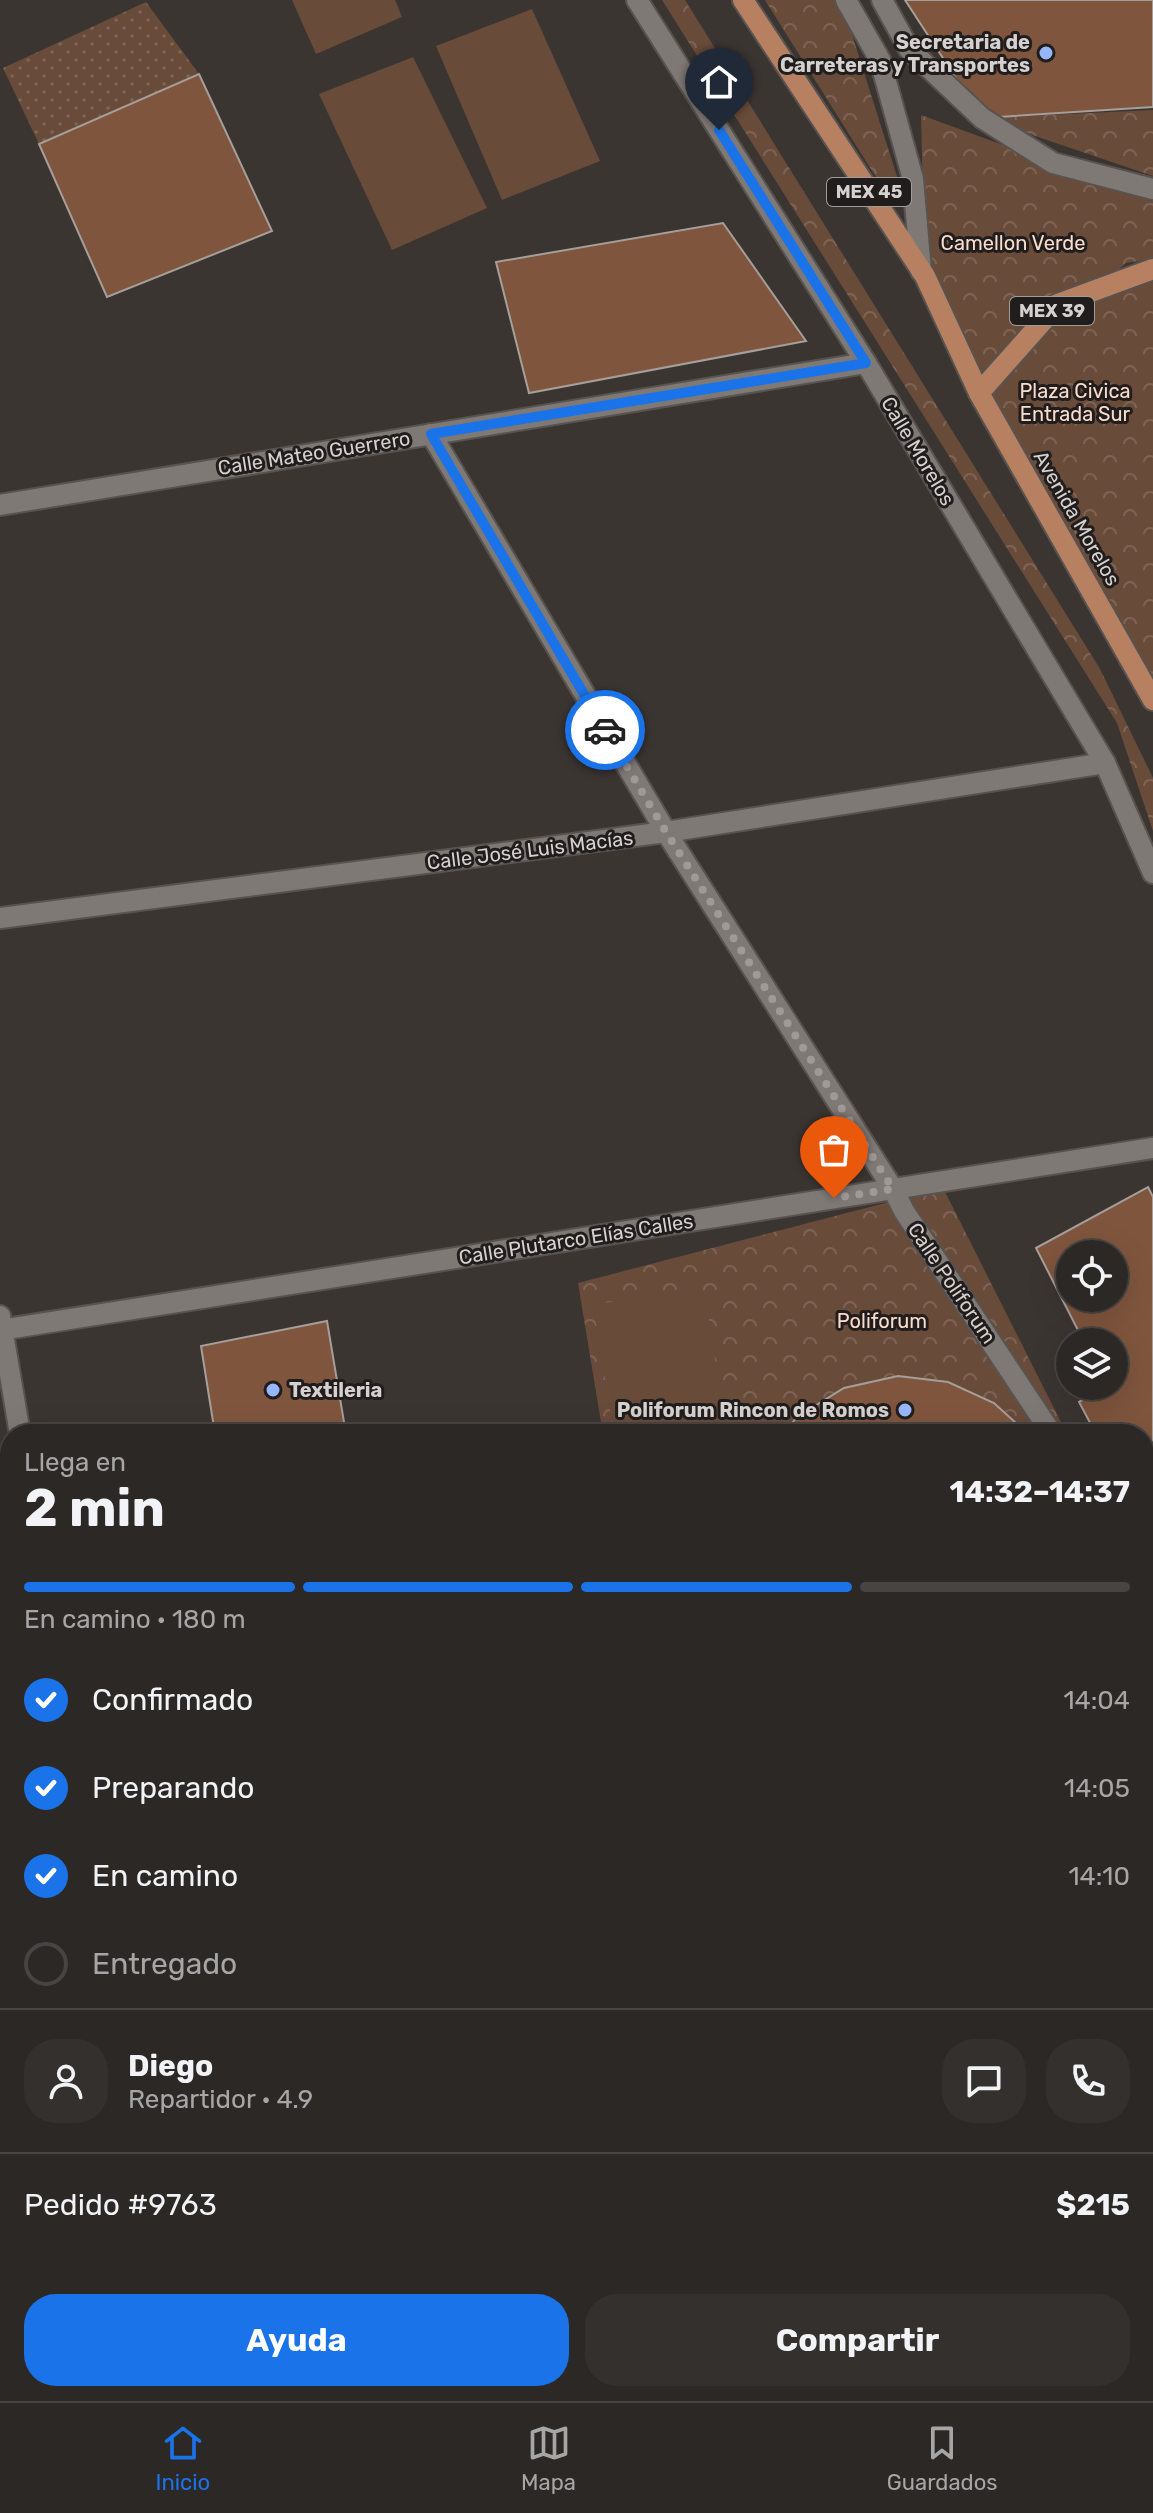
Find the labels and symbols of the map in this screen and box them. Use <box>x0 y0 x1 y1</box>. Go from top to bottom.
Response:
place label: Secretaria de Carreteras y Transportes <box>780 30 1030 77</box>
marker: Secretaria de Carreteras y Transportes <box>1037 44 1055 62</box>
pin <box>685 48 753 130</box>
road number: MEX 45 <box>827 178 911 206</box>
park label: Camellon Verde <box>941 231 1085 255</box>
road number: MEX 39 <box>1010 297 1094 325</box>
park label: Plaza Civica Entrada Sur <box>1019 379 1131 426</box>
street label: Calle Morelos <box>876 392 960 510</box>
street label: Calle Mateo Guerrero <box>216 426 412 480</box>
street label: Avenida Morelos <box>1029 446 1125 590</box>
courier <box>565 690 645 770</box>
street label: Calle José Luis Macías <box>426 825 634 875</box>
pin <box>800 1116 868 1198</box>
street label: Calle Plutarco Elías Calles <box>457 1209 695 1269</box>
street label: Calle Poliforum <box>903 1218 1001 1348</box>
park label: Poliforum <box>837 1309 927 1333</box>
place label: Textileria <box>289 1378 382 1402</box>
marker: Textileria <box>264 1381 282 1399</box>
place label: Poliforum Rincon de Romos <box>617 1398 889 1422</box>
marker: Poliforum Rincon de Romos <box>896 1401 914 1419</box>

